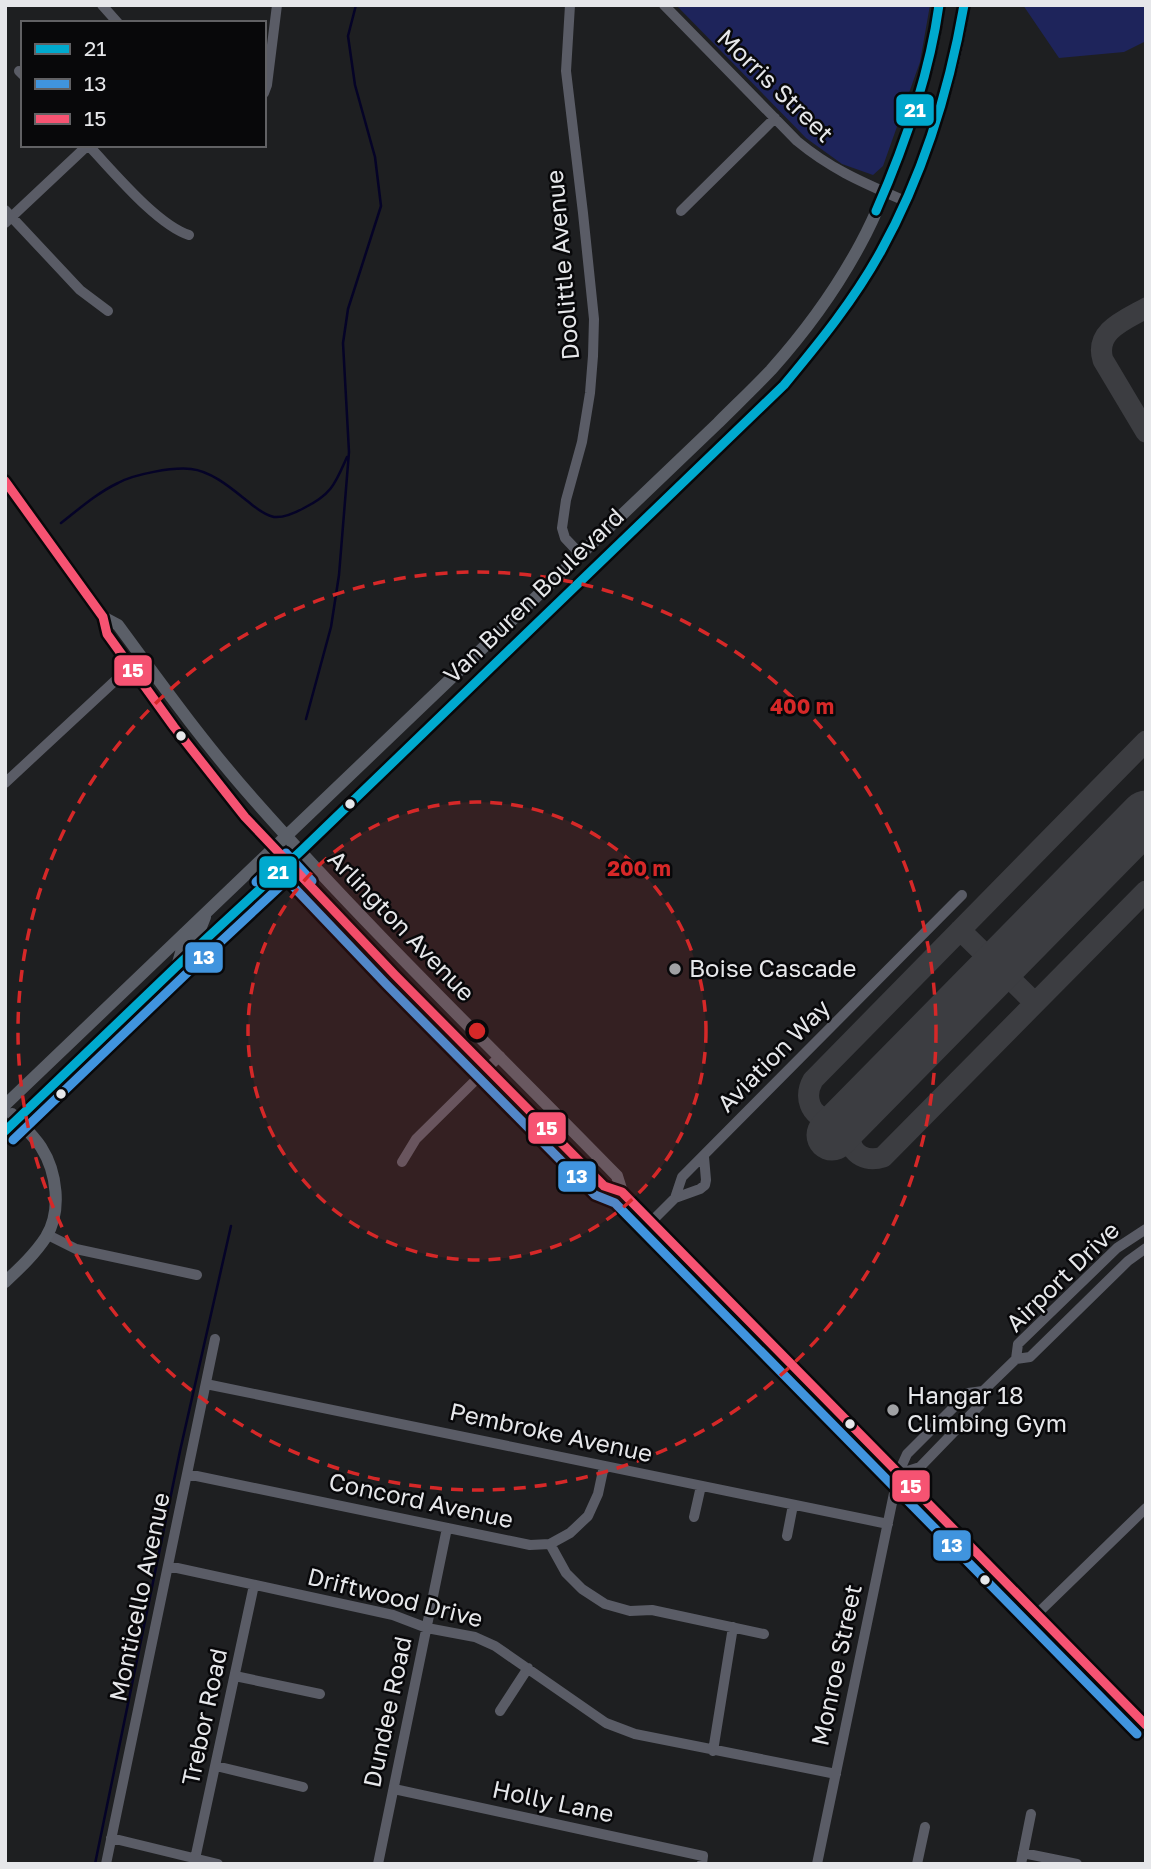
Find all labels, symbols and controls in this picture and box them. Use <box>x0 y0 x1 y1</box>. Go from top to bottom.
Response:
legend <box>21 21 266 147</box>
street label: Morris Street <box>712 22 840 147</box>
text: 21 <box>84 35 106 61</box>
text: 13 <box>84 70 106 96</box>
line badge: 21 <box>895 93 935 127</box>
text: 21 <box>904 98 926 121</box>
text: 15 <box>84 105 106 131</box>
street label: Doolittle Avenue <box>539 169 584 361</box>
street label: Van Buren Boulevard <box>437 501 629 689</box>
line badge: 15 <box>113 654 153 687</box>
text: 15 <box>122 658 144 681</box>
text: 400 m <box>770 693 834 719</box>
unlabelled marker <box>174 729 188 743</box>
unlabelled marker <box>343 797 357 811</box>
street label: Arlington Avenue <box>323 843 481 1006</box>
line badge: 21 <box>258 855 298 889</box>
text: 200 m <box>607 855 671 881</box>
text: 21 <box>267 860 289 883</box>
line badge: 13 <box>184 941 224 974</box>
text: 13 <box>193 945 215 968</box>
place label: Boise Cascade <box>689 953 856 982</box>
marker: Boise Cascade <box>667 961 683 977</box>
street label: Aviation Way <box>710 992 835 1117</box>
centre of rings <box>465 1019 489 1043</box>
unlabelled marker <box>54 1087 68 1101</box>
line badge: 15 <box>527 1111 567 1145</box>
text: 15 <box>536 1116 558 1139</box>
line badge: 13 <box>557 1160 597 1193</box>
text: 13 <box>566 1164 588 1187</box>
street label: Airport Drive <box>999 1215 1125 1337</box>
place label: Hangar 18 Climbing Gym <box>907 1380 1067 1437</box>
street label: Pembroke Avenue <box>447 1396 655 1467</box>
marker: Hangar 18 Climbing Gym <box>885 1402 901 1418</box>
unlabelled marker <box>843 1417 857 1431</box>
street label: Concord Avenue <box>327 1466 516 1533</box>
line badge: 15 <box>891 1469 931 1503</box>
text: 15 <box>900 1474 922 1497</box>
street label: Monticello Avenue <box>102 1490 175 1704</box>
line badge: 13 <box>932 1529 972 1562</box>
text: 13 <box>941 1533 963 1556</box>
street label: Driftwood Drive <box>305 1561 486 1632</box>
unlabelled marker <box>978 1573 992 1587</box>
street label: Monroe Street <box>804 1581 867 1748</box>
street label: Dundee Road <box>356 1634 417 1790</box>
street label: Trebor Road <box>175 1646 232 1788</box>
street label: Holly Lane <box>490 1774 617 1828</box>

